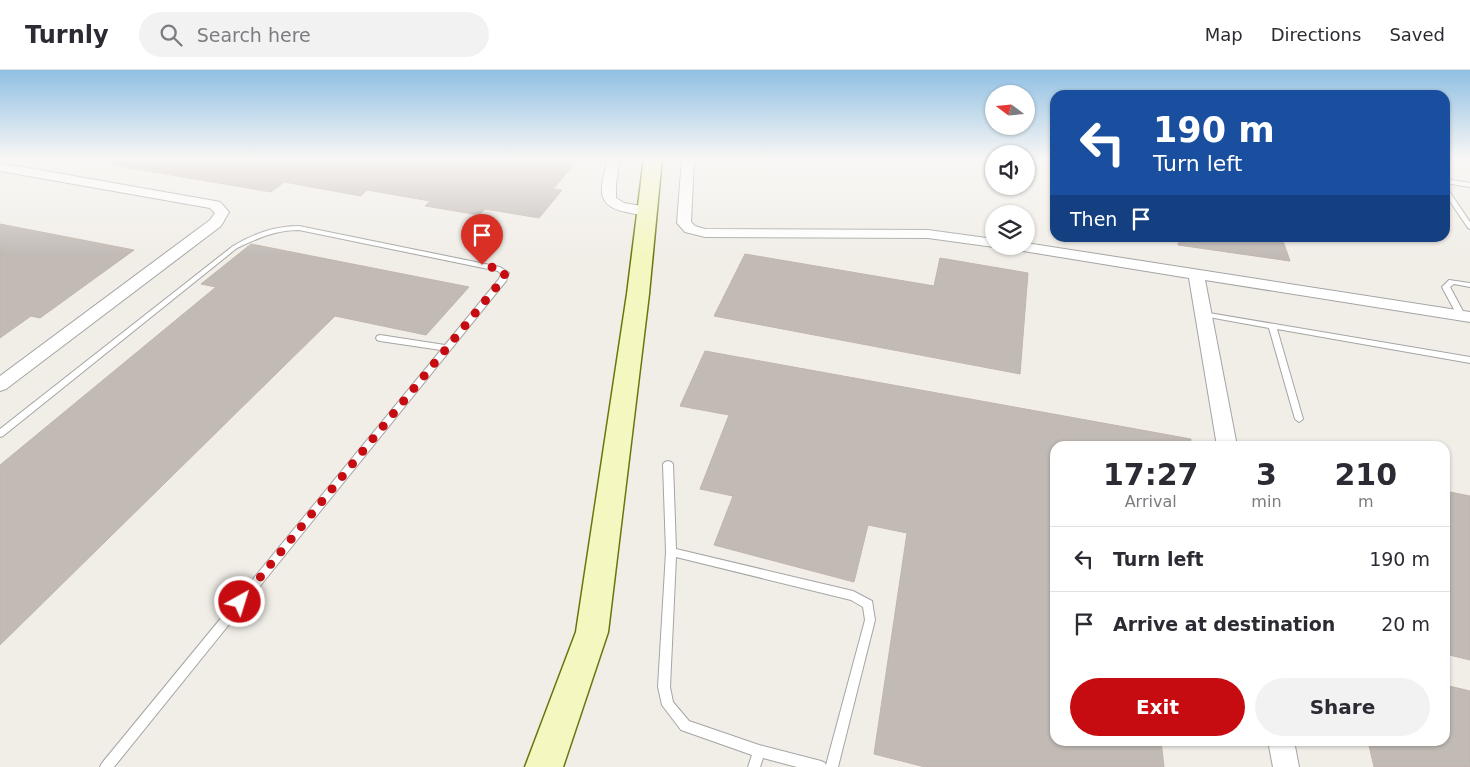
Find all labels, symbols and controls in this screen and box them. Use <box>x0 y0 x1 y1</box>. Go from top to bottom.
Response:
search box <box>139 12 489 57</box>
text: Turnly <box>25 21 109 49</box>
icon: search <box>157 21 185 49</box>
text: Search here <box>197 24 311 46</box>
text: Map <box>1205 24 1243 45</box>
text: Directions <box>1271 24 1361 45</box>
text: Saved <box>1389 24 1445 45</box>
north arrow <box>985 85 1035 135</box>
map controls <box>985 85 1035 255</box>
icon: left <box>1070 110 1135 175</box>
text: 190 m <box>1153 110 1275 150</box>
button: sound <box>985 145 1035 195</box>
text: Turn left <box>1153 151 1242 176</box>
button: layers <box>985 205 1035 255</box>
icon: arrive <box>1127 205 1155 233</box>
text: Then <box>1070 208 1117 230</box>
pin <box>461 214 503 265</box>
icon: arrive <box>468 221 496 249</box>
text: 17:27 <box>1103 457 1198 492</box>
text: 3 <box>1256 457 1277 492</box>
text: 210 <box>1334 457 1397 492</box>
text: Arrival <box>1125 492 1177 511</box>
text: min <box>1251 492 1282 511</box>
text: m <box>1358 492 1374 511</box>
icon: left <box>1070 545 1098 573</box>
text: Turn left <box>1113 548 1204 570</box>
text: 190 m <box>1369 548 1430 570</box>
position arrow <box>213 575 265 627</box>
icon: arrive <box>1070 610 1098 638</box>
text: Arrive at destination <box>1113 613 1335 635</box>
text: 20 m <box>1381 613 1430 635</box>
button: Exit <box>1070 678 1245 736</box>
button: Share <box>1255 678 1430 736</box>

